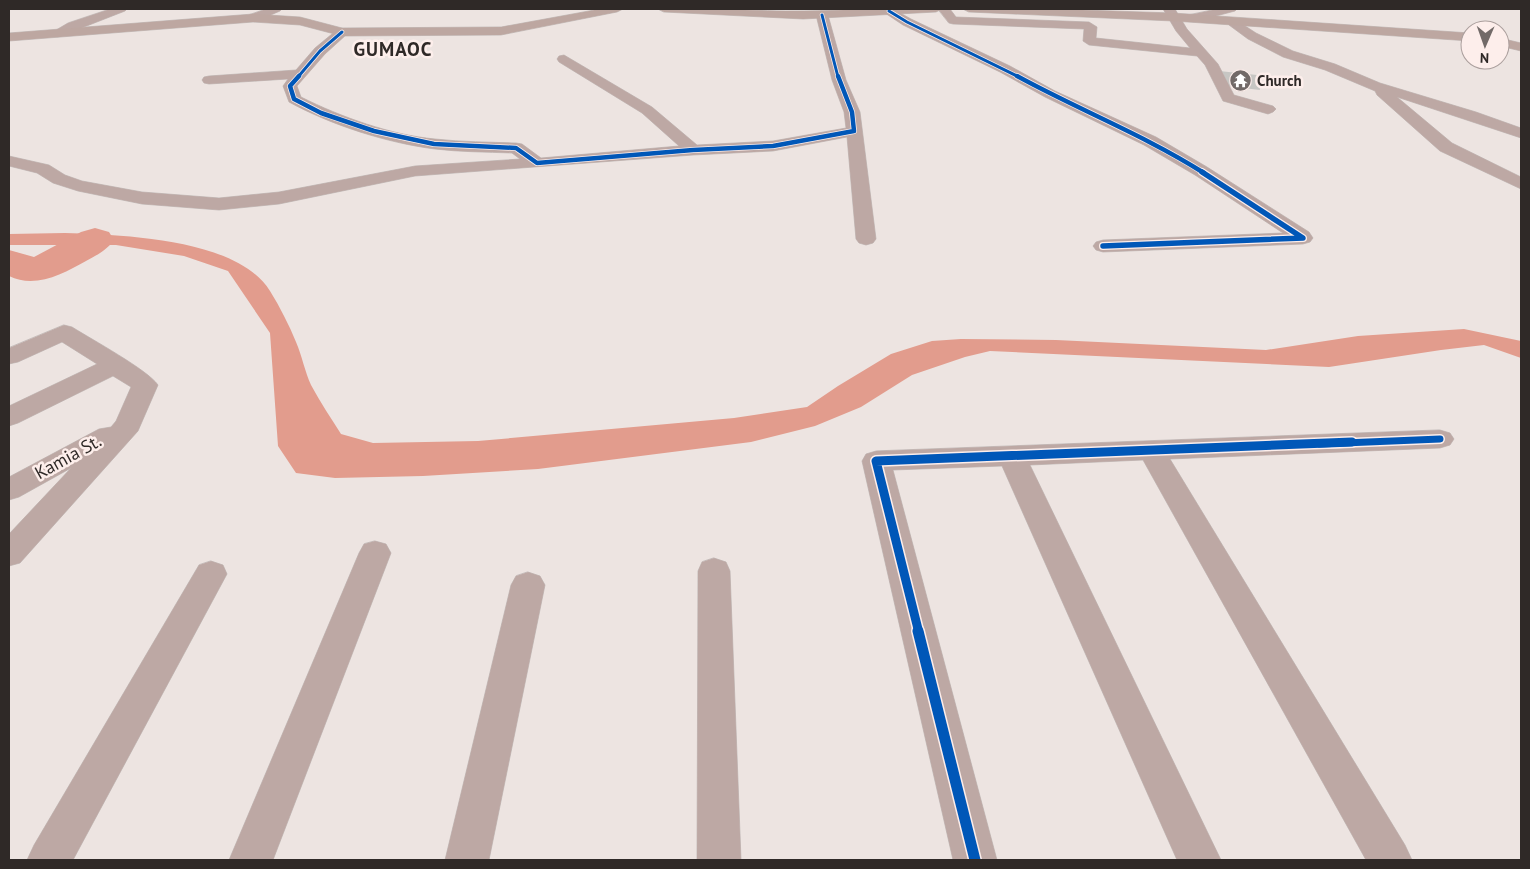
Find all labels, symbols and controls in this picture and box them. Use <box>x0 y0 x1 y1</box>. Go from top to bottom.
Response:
north arrow <box>1460 20 1510 70</box>
district label: GUMAOC <box>354 37 432 61</box>
text: N <box>1480 49 1489 67</box>
temple icon: Church <box>1229 69 1253 93</box>
place label: Church <box>1257 71 1302 90</box>
street label: Kamia St. <box>31 429 105 484</box>

